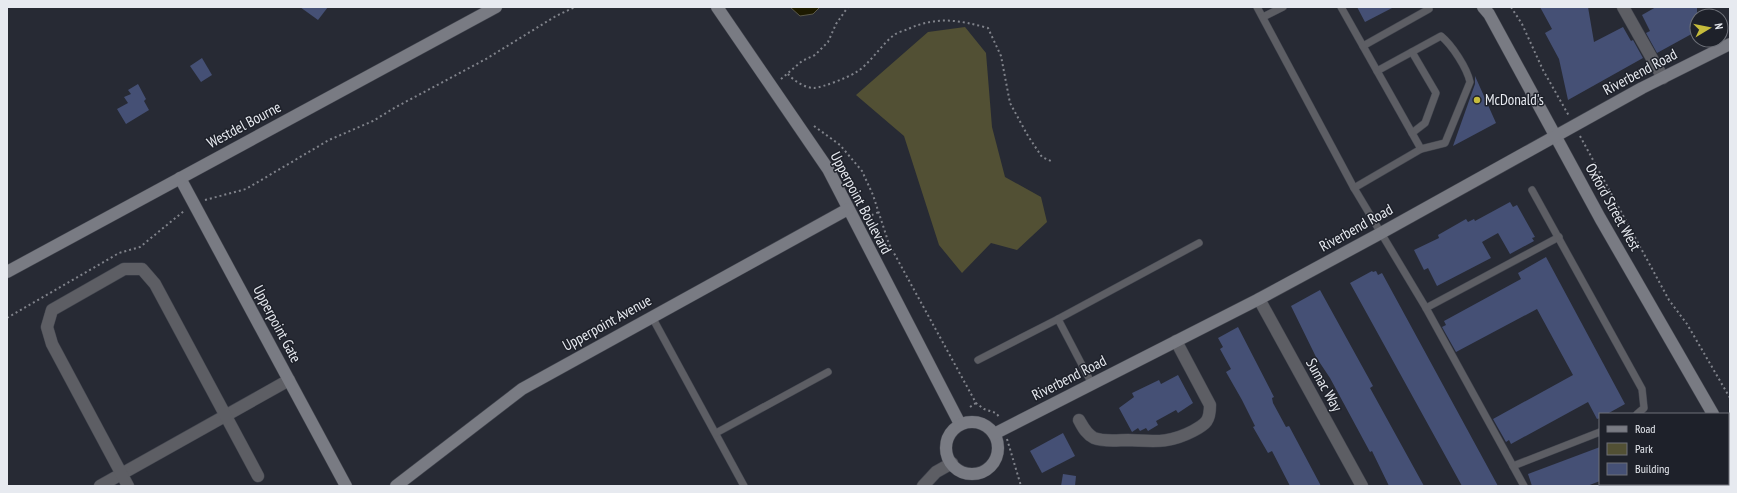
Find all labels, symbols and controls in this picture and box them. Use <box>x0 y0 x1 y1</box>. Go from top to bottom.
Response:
north arrow <box>1689 8 1729 48</box>
text: N <box>1711 22 1726 30</box>
street label: Riverbend Road <box>1599 44 1680 99</box>
place label: McDonald's <box>1485 90 1544 109</box>
marker: McDonald's <box>1472 95 1482 105</box>
street label: Westdel Bourne <box>203 97 284 152</box>
street label: Upperpoint Boulevard <box>826 148 896 257</box>
street label: Oxford Street West <box>1582 160 1645 254</box>
street label: Riverbend Road <box>1316 200 1396 256</box>
street label: Upperpoint Gate <box>249 282 306 366</box>
street label: Upperpoint Avenue <box>559 290 655 355</box>
street label: Riverbend Road <box>1028 351 1109 404</box>
street label: Sumac Way <box>1302 355 1347 415</box>
legend <box>1599 413 1729 485</box>
text: Road <box>1635 421 1655 436</box>
text: Park <box>1635 441 1653 456</box>
text: Building <box>1635 461 1670 476</box>

